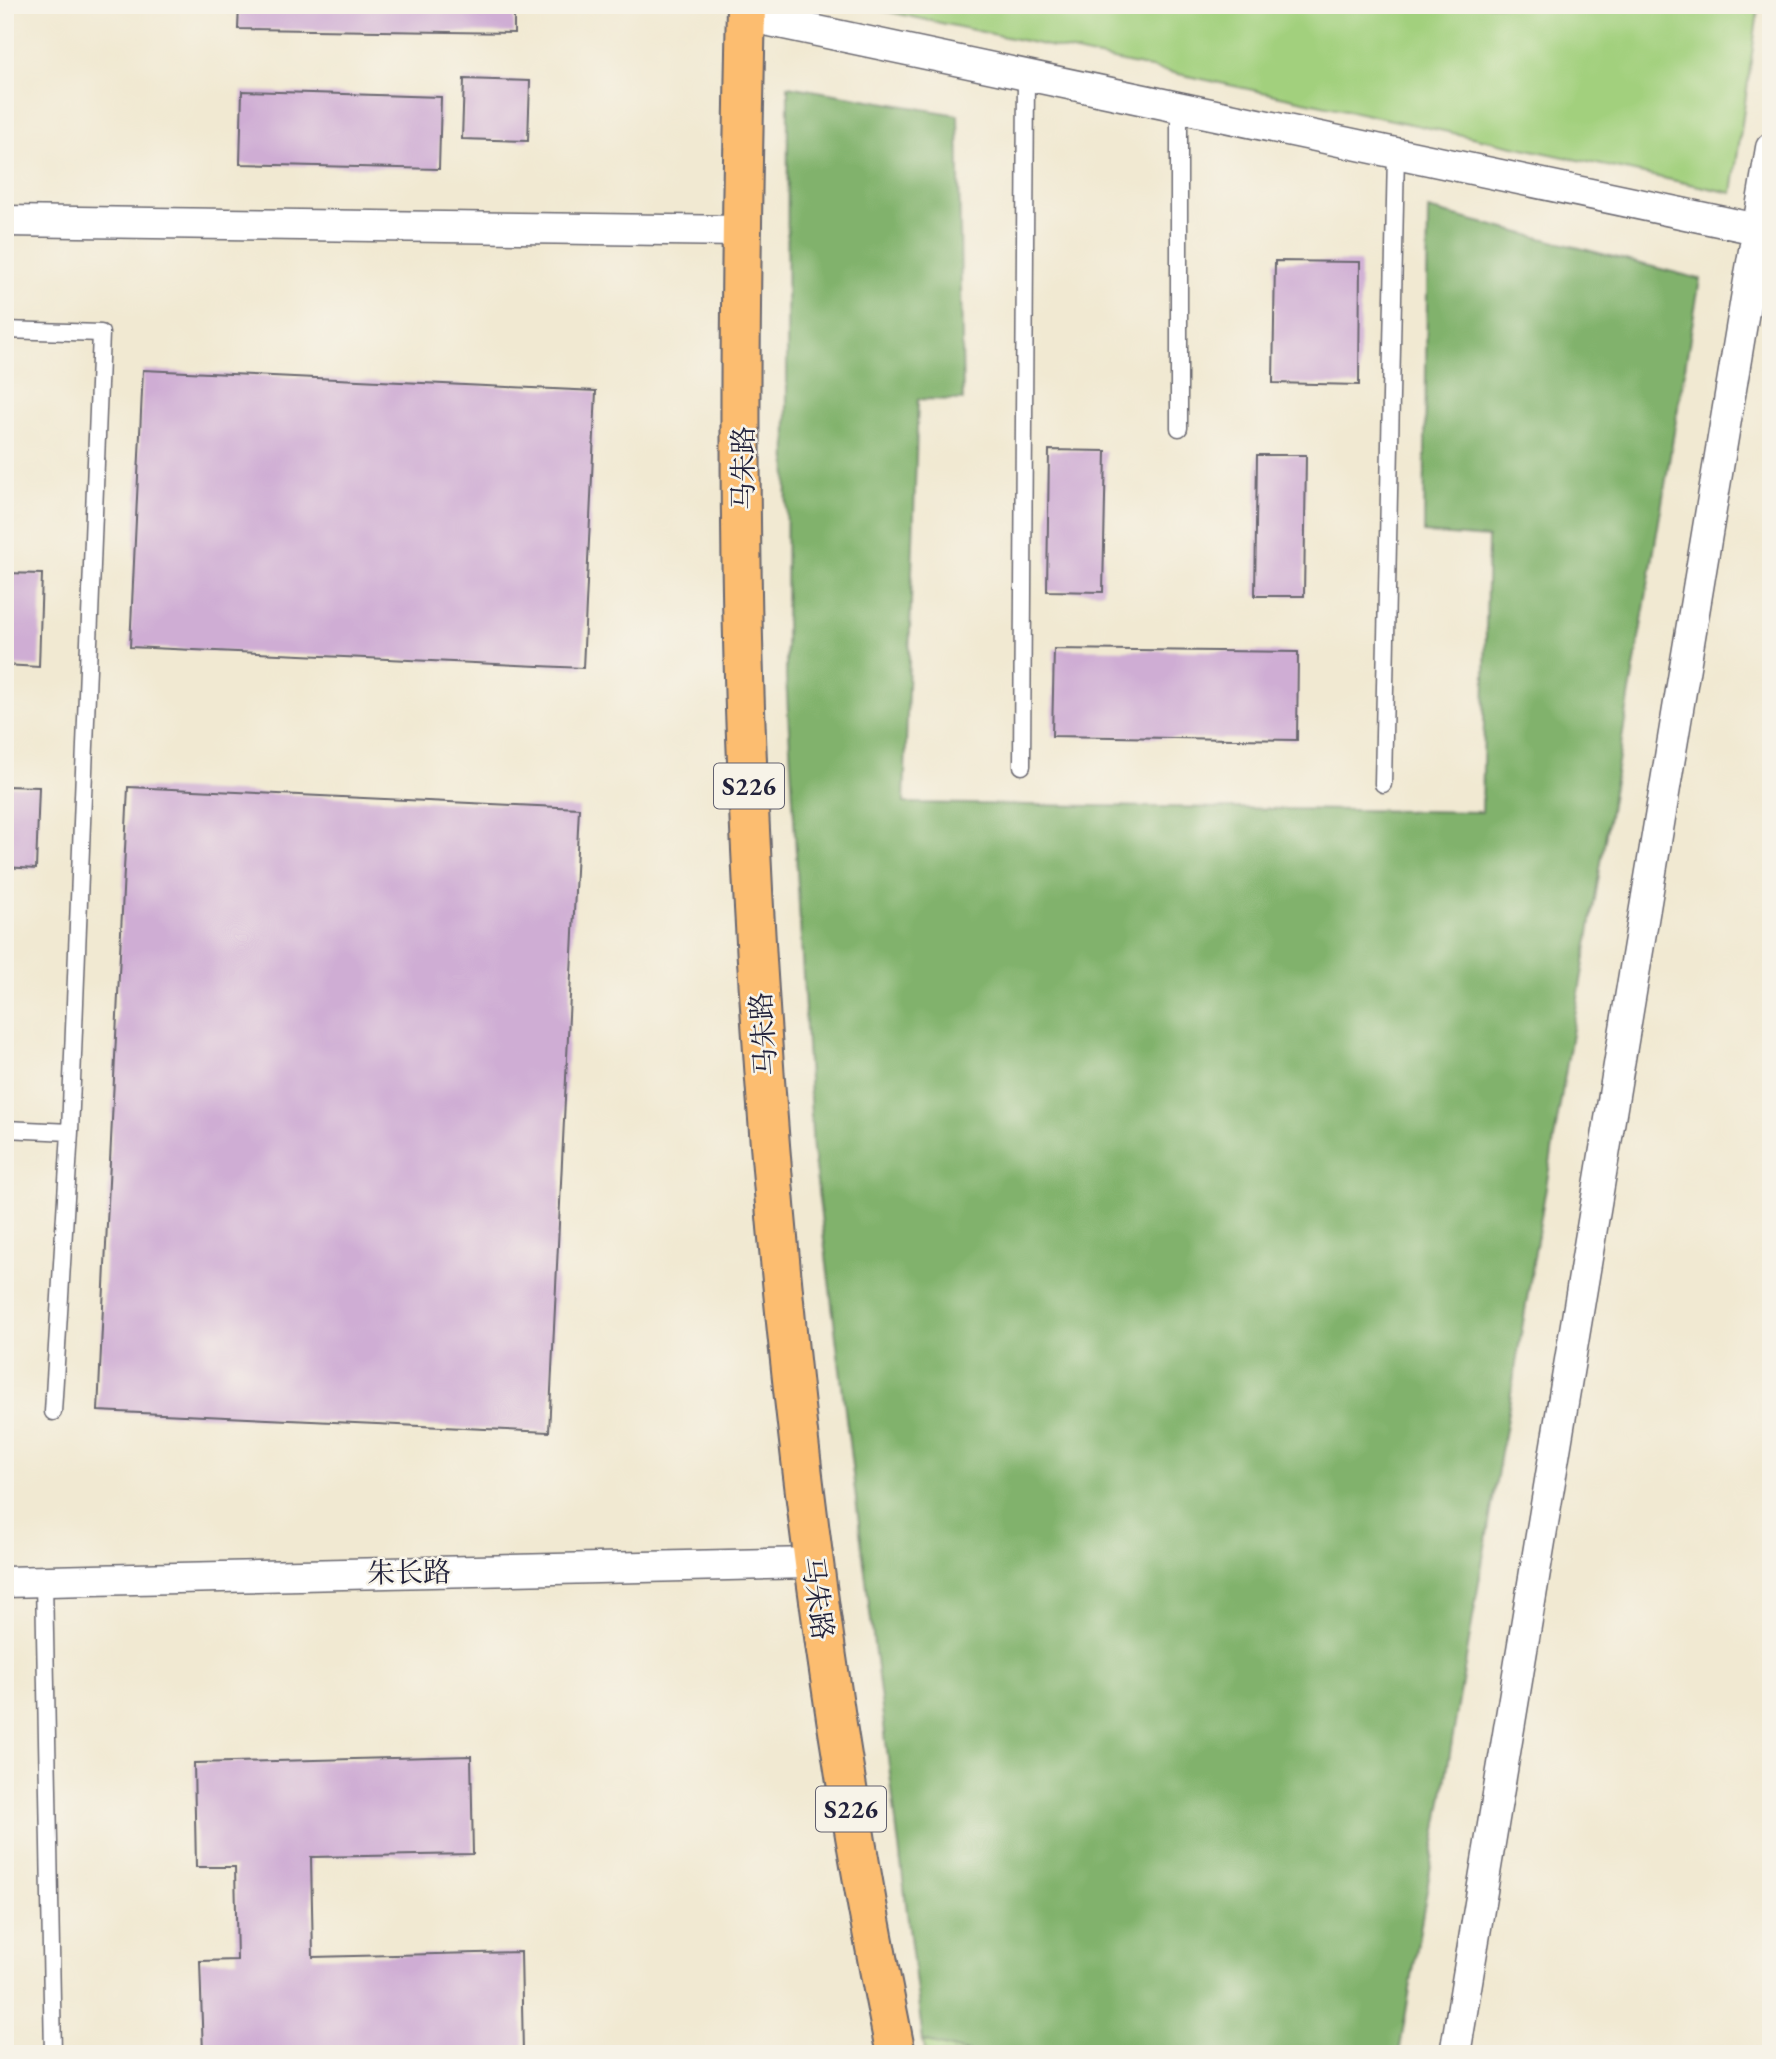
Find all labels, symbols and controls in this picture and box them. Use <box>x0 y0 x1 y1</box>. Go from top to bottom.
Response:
street label: 马朱路 <box>725 426 761 510</box>
road number: S226 <box>714 764 784 808</box>
street label: 马朱路 <box>742 991 784 1077</box>
street label: 朱长路 <box>367 1553 451 1591</box>
street label: 马朱路 <box>794 1554 842 1642</box>
road number: S226 <box>816 1786 886 1832</box>

